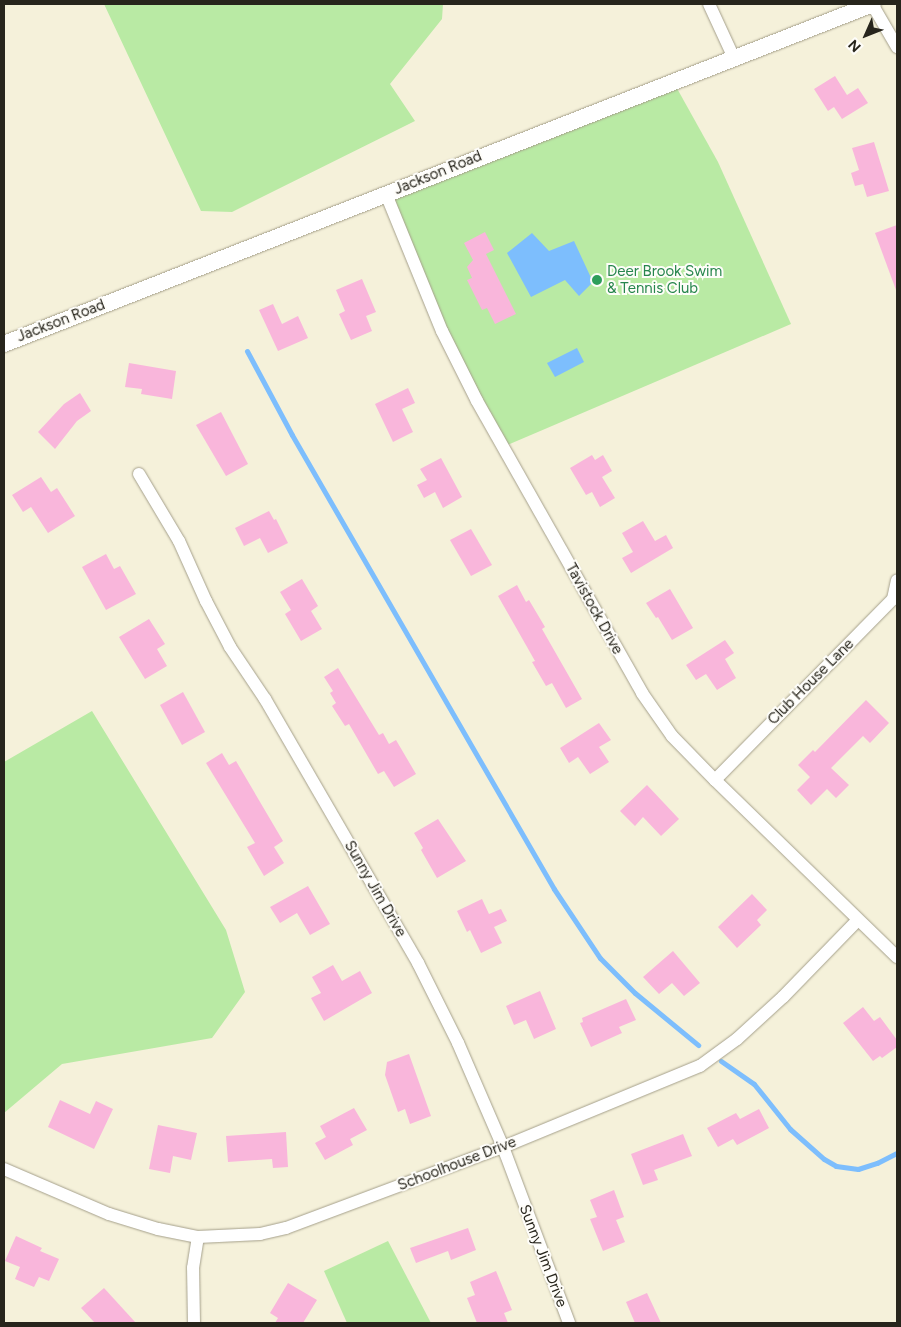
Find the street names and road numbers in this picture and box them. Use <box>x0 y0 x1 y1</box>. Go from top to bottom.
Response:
street label: Jackson Road <box>391 147 485 199</box>
street label: Jackson Road <box>14 296 108 346</box>
street label: Tavistock Drive <box>562 560 626 658</box>
street label: Club House Lane <box>764 635 858 729</box>
street label: Sunny Jim Drive <box>340 838 410 940</box>
street label: Schoolhouse Drive <box>395 1133 519 1195</box>
street label: Sunny Jim Drive <box>515 1202 571 1310</box>

